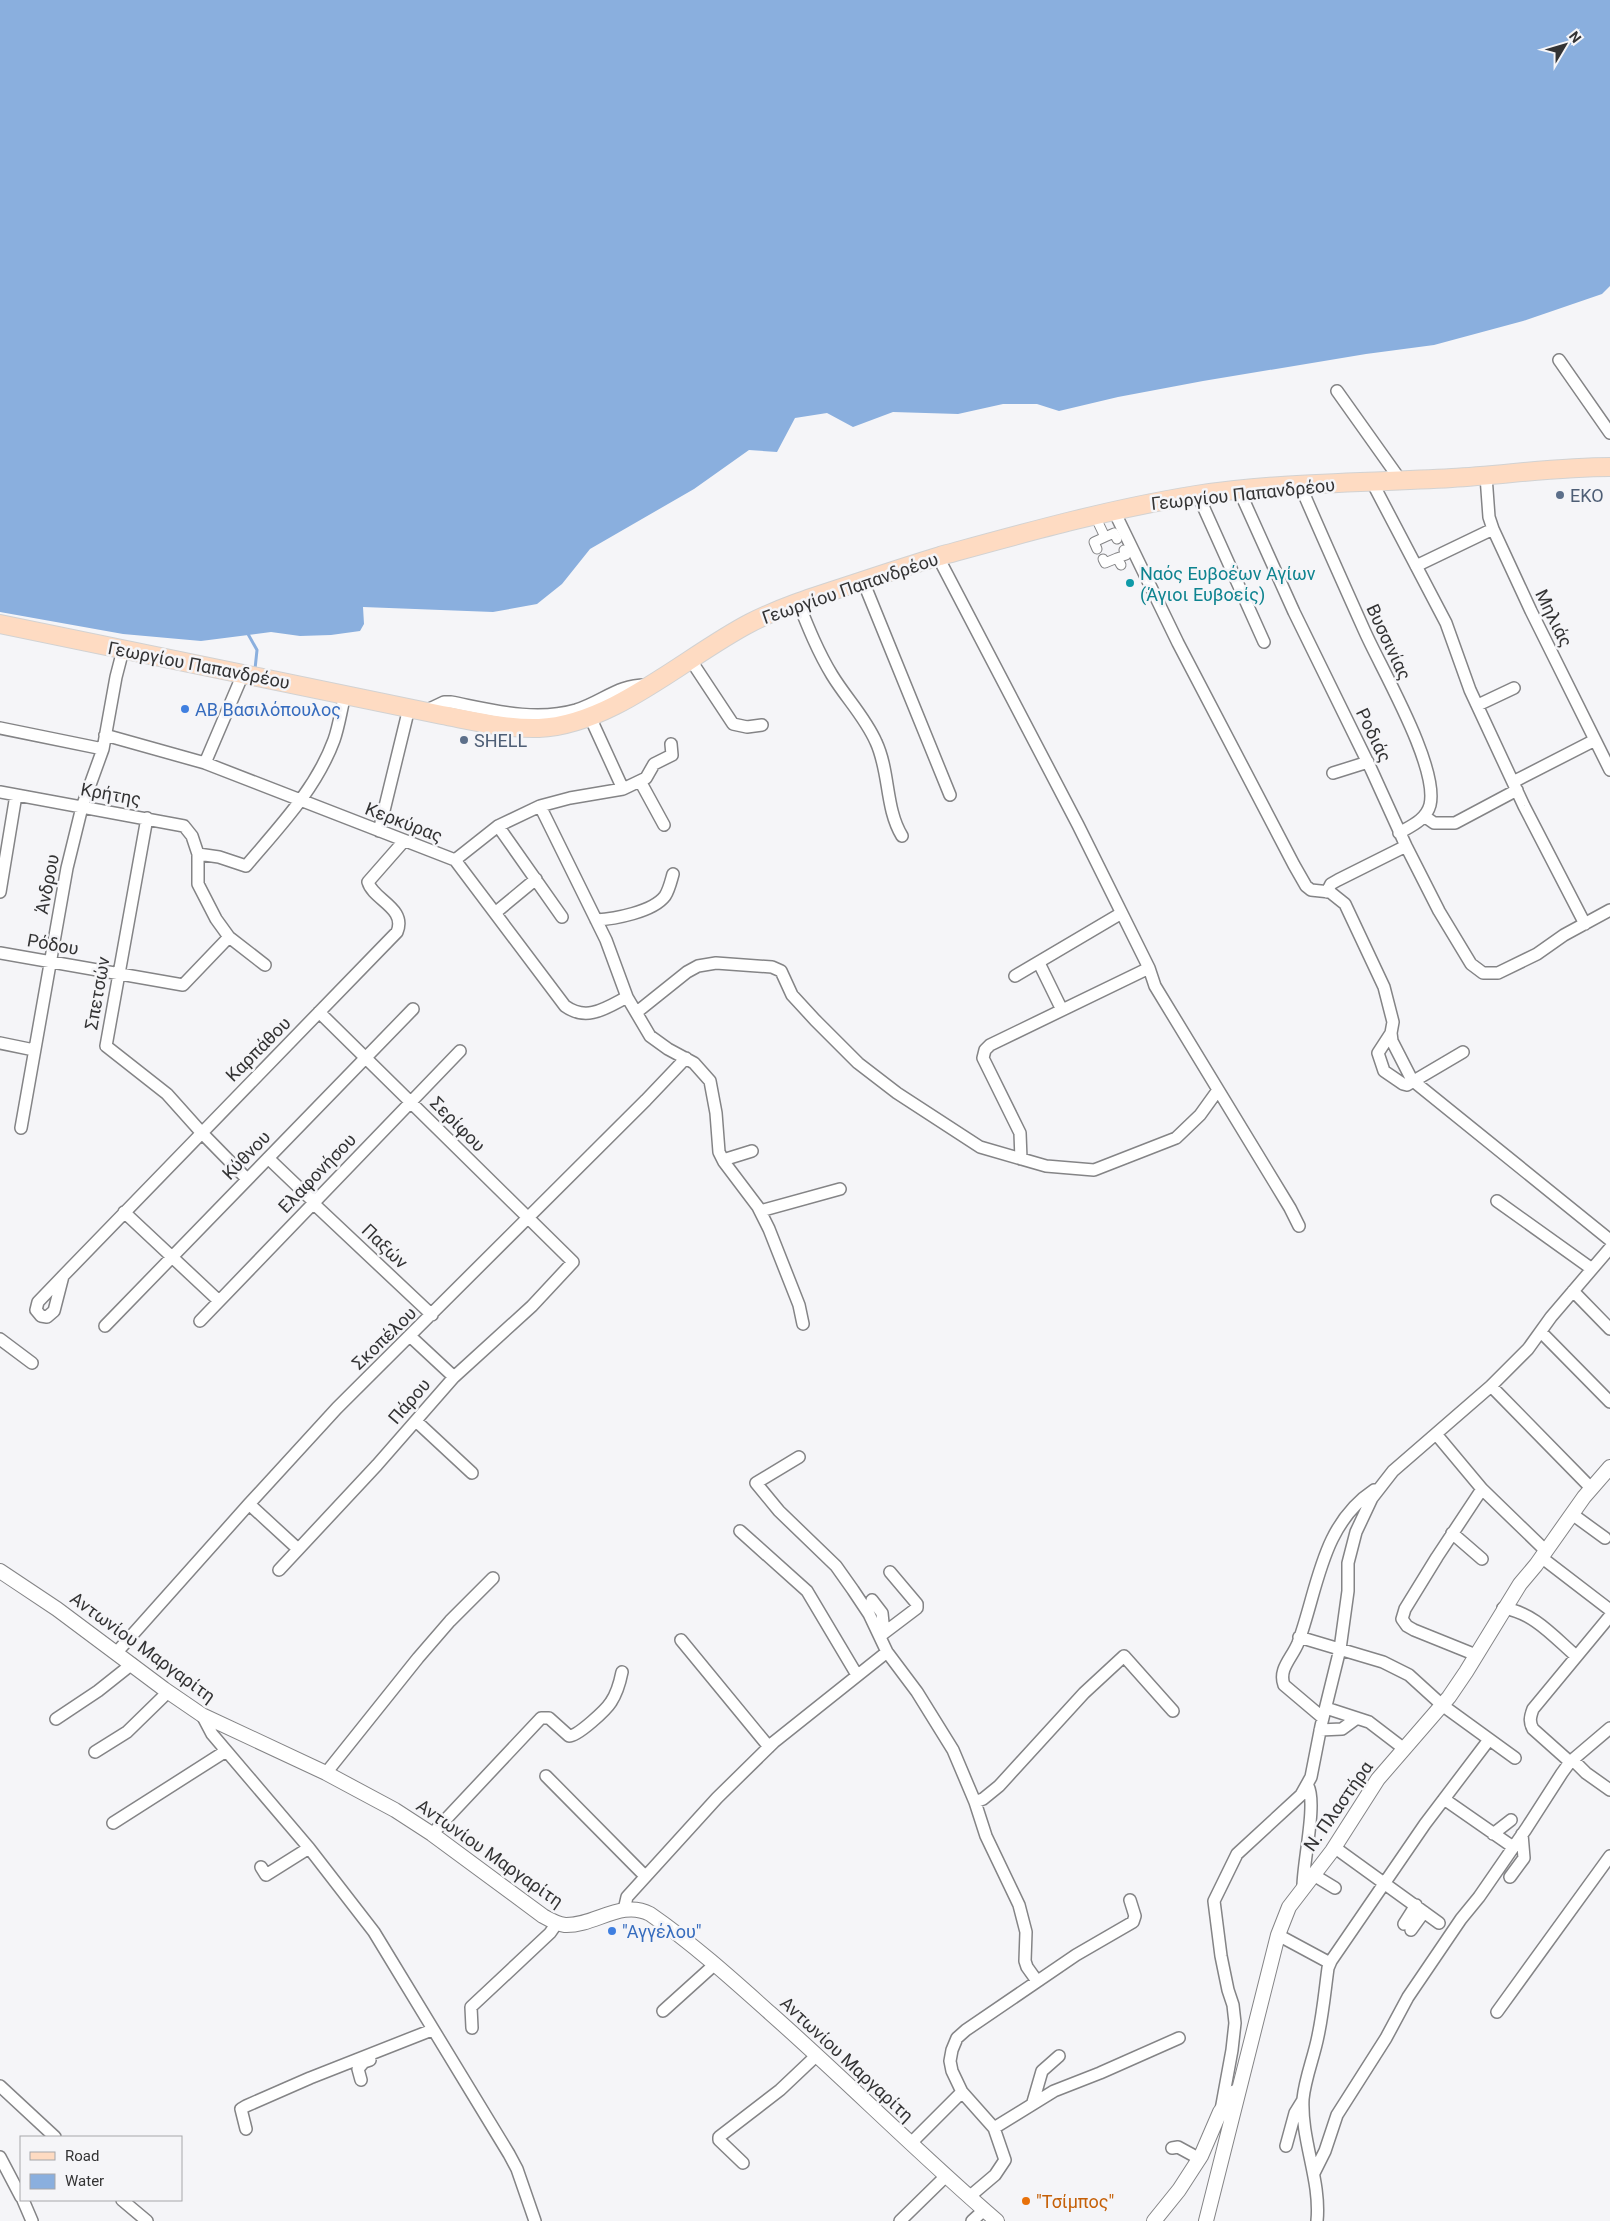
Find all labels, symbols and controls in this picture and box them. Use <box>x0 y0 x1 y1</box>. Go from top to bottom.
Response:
north arrow <box>1540 20 1590 70</box>
text: N <box>1566 28 1585 46</box>
street label: Γεωργίου Παπανδρέου <box>1150 474 1336 514</box>
place label: ΕΚΟ <box>1570 485 1604 506</box>
marker: ΕΚΟ <box>1554 489 1566 501</box>
street label: Γεωργίου Παπανδρέου <box>759 548 941 628</box>
place label: Ναός Ευβοέων Αγίων (Άγιοι Ευβοείς) <box>1140 563 1316 606</box>
marker: Ναός Ευβοέων Αγίων (Άγιοι Ευβοείς) <box>1124 577 1136 589</box>
street label: Μηλιάς <box>1531 586 1577 650</box>
street label: Βυσσινίας <box>1362 601 1416 683</box>
street label: Γεωργίου Παπανδρέου <box>106 637 292 693</box>
place label: ΑΒ Βασιλόπουλος <box>195 699 341 720</box>
marker: ΑΒ Βασιλόπουλος <box>179 703 191 715</box>
street label: Ροδιάς <box>1352 705 1396 765</box>
place label: SHELL <box>474 730 527 751</box>
marker: SHELL <box>458 734 470 746</box>
street label: Κρήτης <box>79 778 143 810</box>
street label: Κερκύρας <box>362 798 446 846</box>
street label: Άνδρου <box>31 852 63 916</box>
street label: Ρόδου <box>26 929 80 959</box>
street label: Σπετσών <box>80 955 114 1031</box>
street label: Καρπάθου <box>221 1012 295 1086</box>
street label: Σερίφου <box>426 1092 490 1156</box>
street label: Κύθνου <box>218 1126 274 1184</box>
street label: Ελαφονήσου <box>274 1129 360 1217</box>
street label: Παξών <box>358 1219 412 1273</box>
street label: Σκοπέλου <box>348 1302 420 1374</box>
street label: Πάρου <box>384 1374 434 1428</box>
street label: Αντωνίου Μαργαρίτη <box>66 1587 220 1707</box>
street label: Ν. Πλαστήρα <box>1299 1756 1377 1855</box>
street label: Αντωνίου Μαργαρίτη <box>413 1794 567 1912</box>
place label: "Αγγέλου" <box>622 1921 702 1942</box>
marker: "Αγγέλου" <box>606 1925 618 1937</box>
street label: Αντωνίου Μαργαρίτη <box>776 1992 918 2126</box>
legend <box>20 2136 182 2201</box>
text: Road <box>65 2147 99 2165</box>
text: Water <box>65 2172 104 2190</box>
place label: "Τσίμπος" <box>1036 2191 1114 2212</box>
marker: "Τσίμπος" <box>1020 2195 1032 2207</box>

